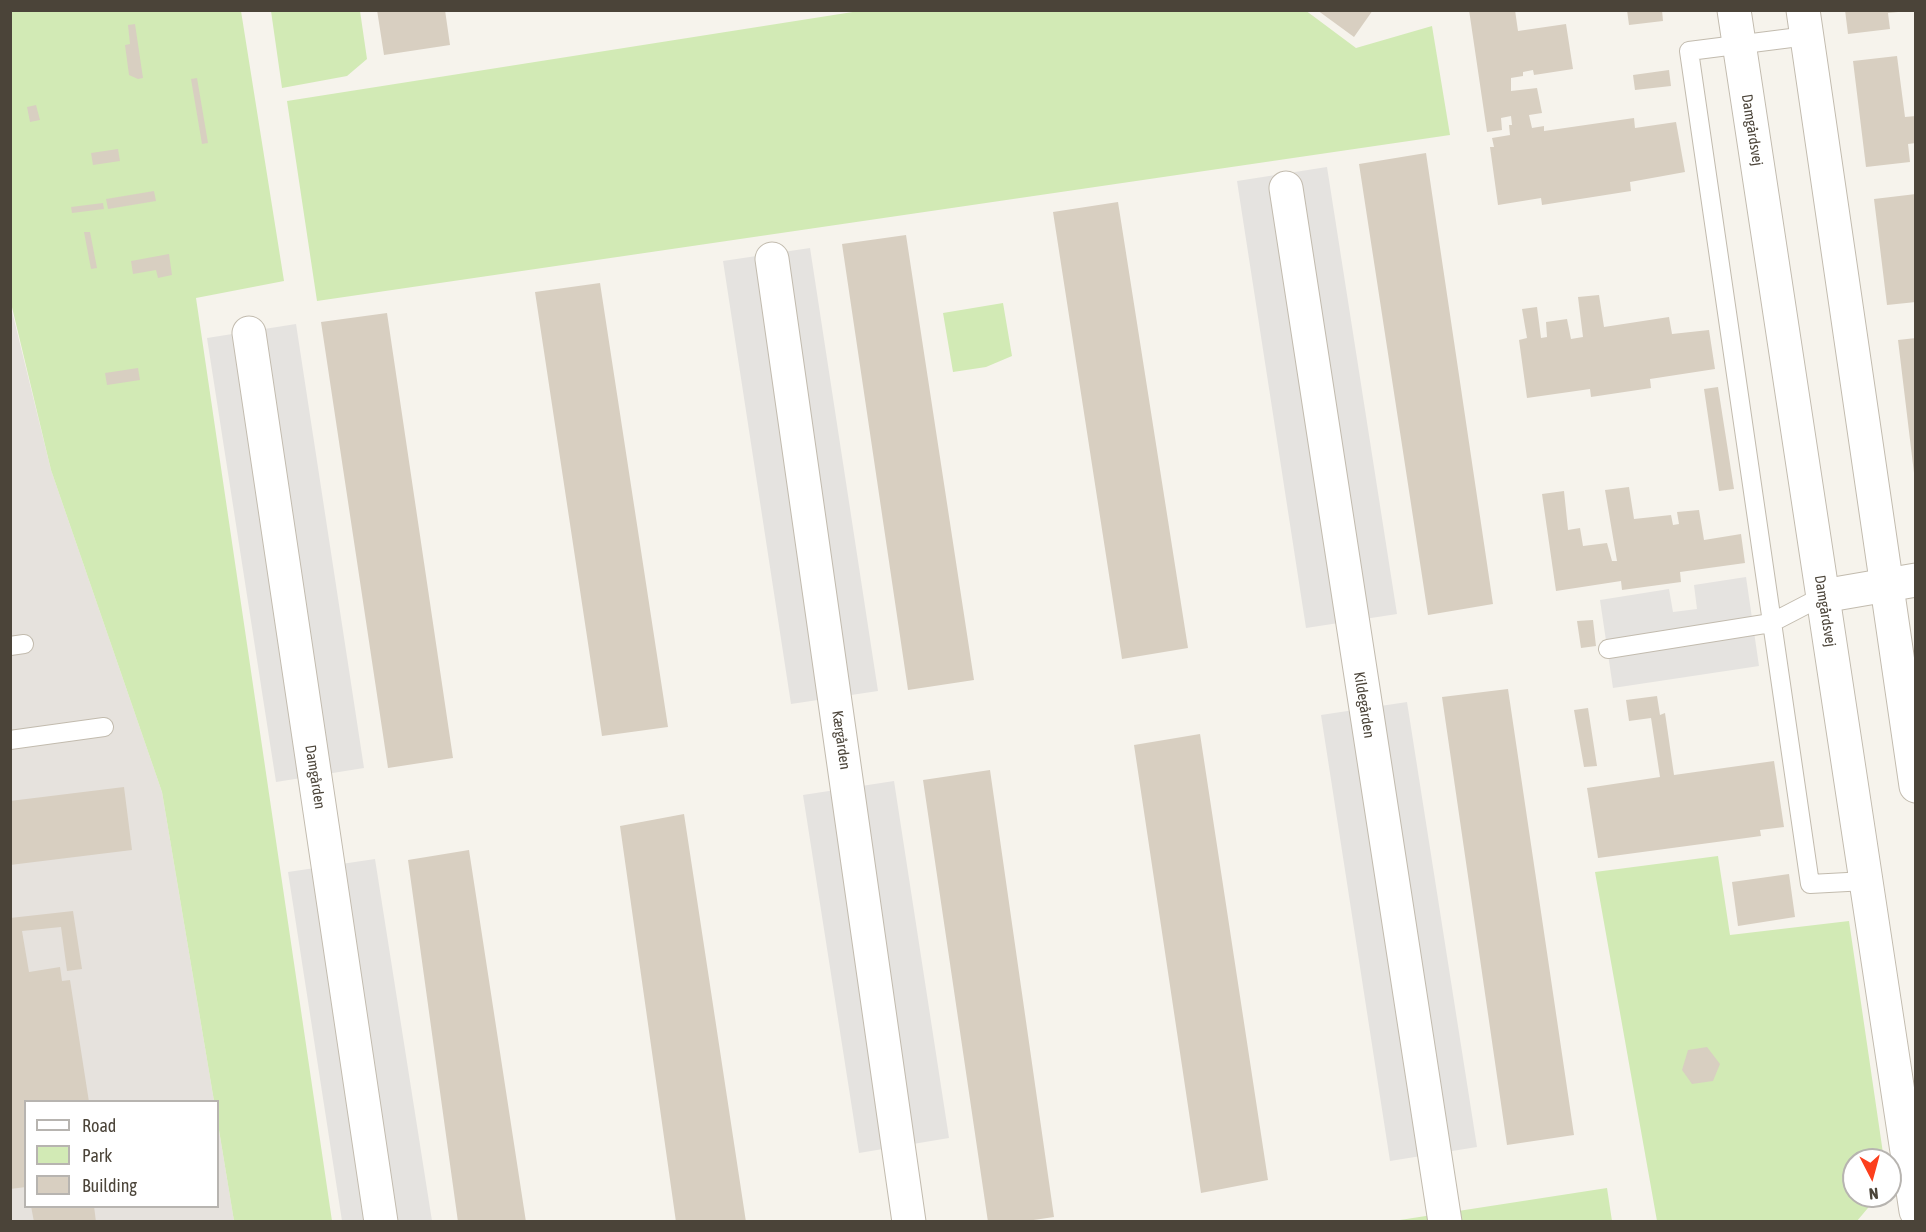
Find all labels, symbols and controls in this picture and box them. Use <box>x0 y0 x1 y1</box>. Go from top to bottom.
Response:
street label: Damgårdsvej <box>1737 93 1767 167</box>
street label: Damgårdsvej <box>1810 574 1840 648</box>
street label: Kildegården <box>1350 670 1378 740</box>
street label: Kærgården <box>828 709 854 771</box>
street label: Damgården <box>301 744 329 810</box>
legend <box>24 1100 219 1208</box>
text: Road <box>82 1115 116 1136</box>
text: Park <box>82 1145 112 1166</box>
north arrow <box>1842 1148 1902 1208</box>
text: Building <box>82 1175 137 1196</box>
text: N <box>1868 1184 1879 1203</box>

